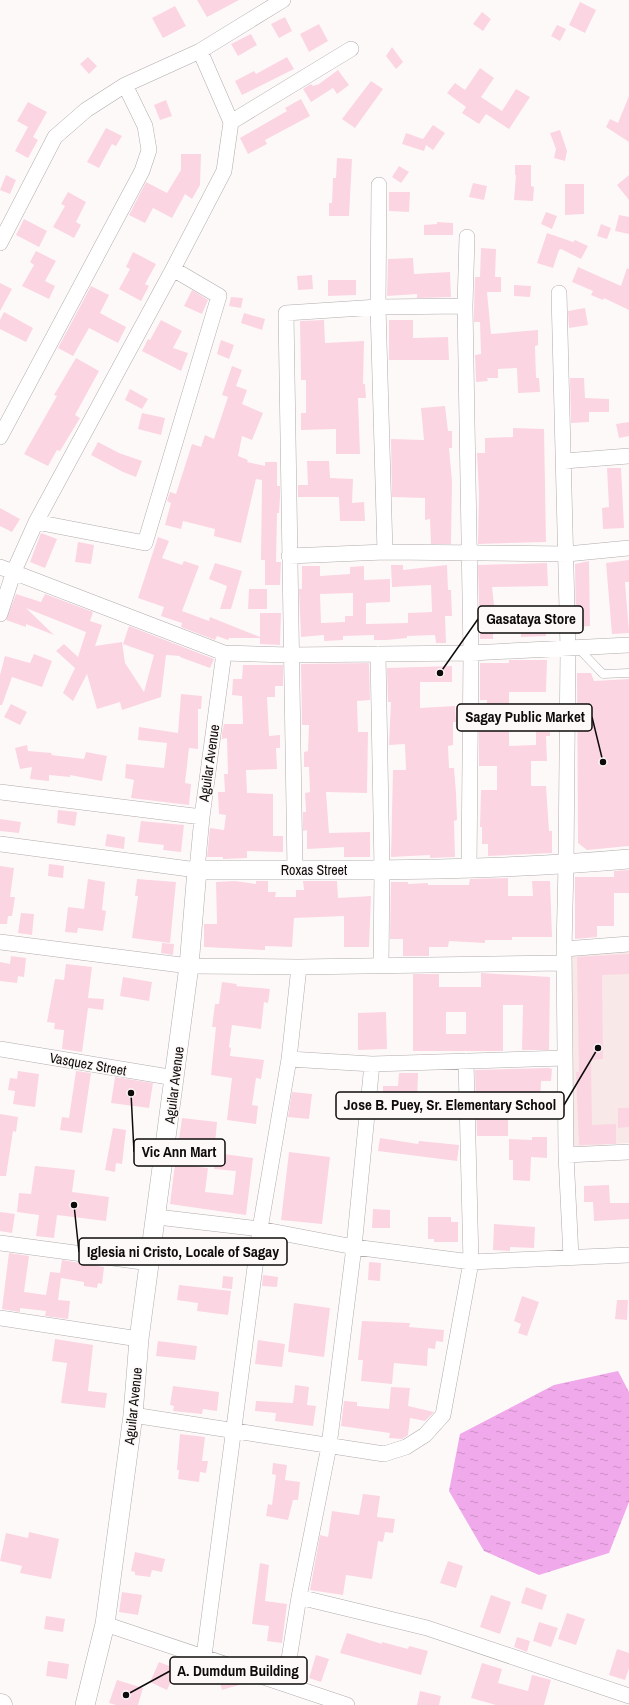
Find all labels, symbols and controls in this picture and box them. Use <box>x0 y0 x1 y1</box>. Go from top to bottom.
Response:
callout: Gasataya Store <box>478 606 583 633</box>
text: Gasataya Store <box>486 608 576 629</box>
callout: Sagay Public Market <box>457 704 592 731</box>
text: Sagay Public Market <box>465 706 585 727</box>
street label: Aguilar Avenue <box>195 723 223 804</box>
street label: Roxas Street <box>281 861 347 879</box>
street label: Aguilar Avenue <box>160 1045 188 1126</box>
street label: Vasquez Street <box>48 1048 128 1080</box>
callout: Jose B. Puey, Sr. Elementary School <box>336 1092 564 1119</box>
text: Jose B. Puey, Sr. Elementary School <box>344 1094 556 1115</box>
callout: Vic Ann Mart <box>134 1139 225 1166</box>
text: Vic Ann Mart <box>142 1141 216 1162</box>
callout: Iglesia ni Cristo, Locale of Sagay <box>79 1238 287 1265</box>
text: Iglesia ni Cristo, Locale of Sagay <box>87 1241 279 1262</box>
street label: Aguilar Avenue <box>120 1366 146 1447</box>
callout: A. Dumdum Building <box>170 1657 307 1684</box>
text: A. Dumdum Building <box>177 1660 299 1681</box>

